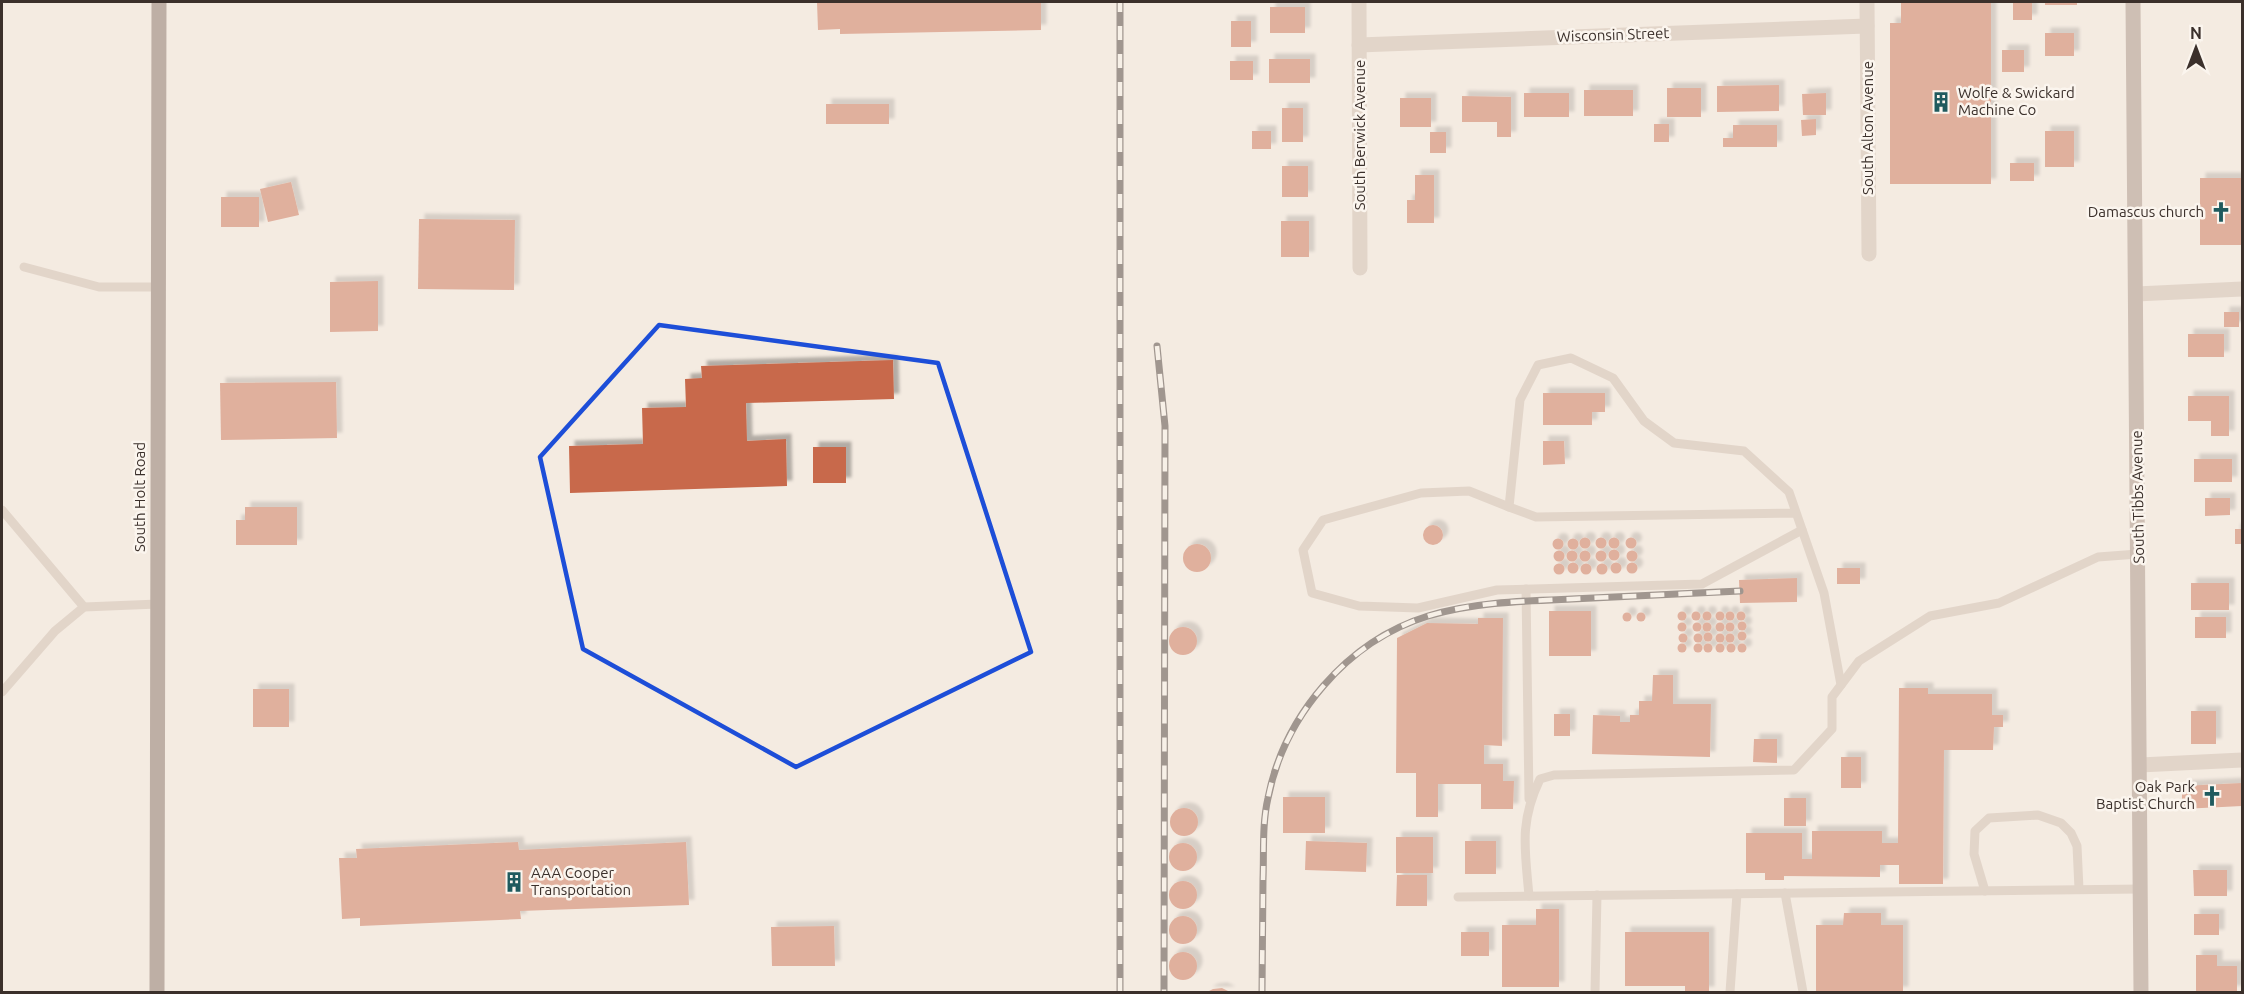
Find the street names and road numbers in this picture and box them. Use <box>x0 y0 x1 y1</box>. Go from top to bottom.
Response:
street label: Wisconsin Street <box>1556 24 1670 45</box>
street label: South Berwick Avenue <box>1351 60 1368 210</box>
street label: South Alton Avenue <box>1859 61 1876 195</box>
street label: South Tibbs Avenue <box>2128 430 2147 564</box>
street label: South Holt Road <box>131 442 148 552</box>

